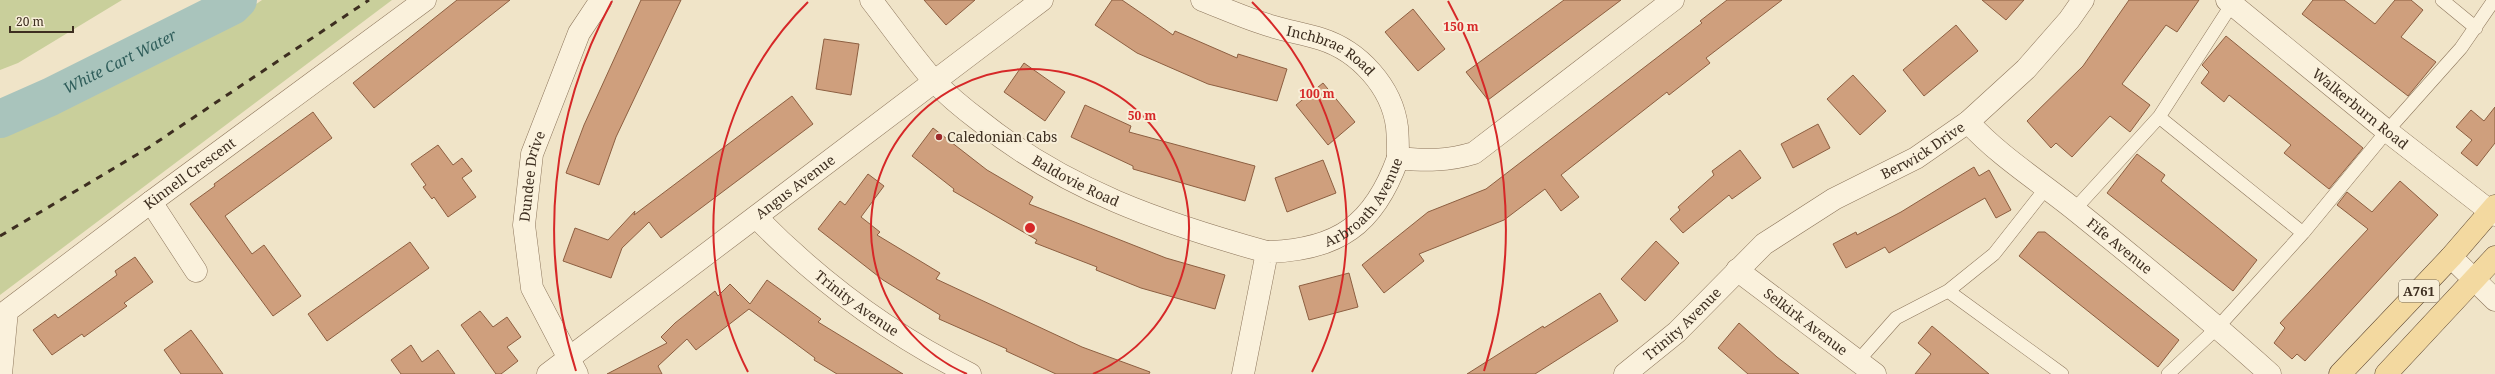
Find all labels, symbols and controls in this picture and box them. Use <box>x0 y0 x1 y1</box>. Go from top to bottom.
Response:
scale bar <box>10 8 73 34</box>
text: 20 m <box>16 13 44 30</box>
text: 150 m <box>1443 18 1479 35</box>
street label: Inchbrae Road <box>1285 21 1380 80</box>
water label: White Cart Water <box>60 24 181 98</box>
street label: Walkerburn Road <box>2309 64 2413 153</box>
text: 100 m <box>1299 85 1335 102</box>
text: 50 m <box>1128 107 1156 124</box>
street label: Berwick Drive <box>1877 117 1968 183</box>
place label: Caledonian Cabs <box>947 127 1057 146</box>
street label: Dundee Drive <box>514 128 549 223</box>
marker: Caledonian Cabs <box>934 132 944 142</box>
street label: Kinnell Crescent <box>140 133 239 213</box>
street label: Angus Avenue <box>751 150 839 223</box>
street label: Baldovie Road <box>1029 150 1123 211</box>
street label: Arbroath Avenue <box>1321 155 1406 251</box>
street label: Fife Avenue <box>2083 213 2157 278</box>
centre of rings <box>1023 221 1037 235</box>
street label: Trinity Avenue <box>811 266 903 340</box>
road number: A761 <box>2399 280 2439 302</box>
street label: Trinity Avenue <box>1639 283 1725 365</box>
street label: Selkirk Avenue <box>1760 283 1852 359</box>

